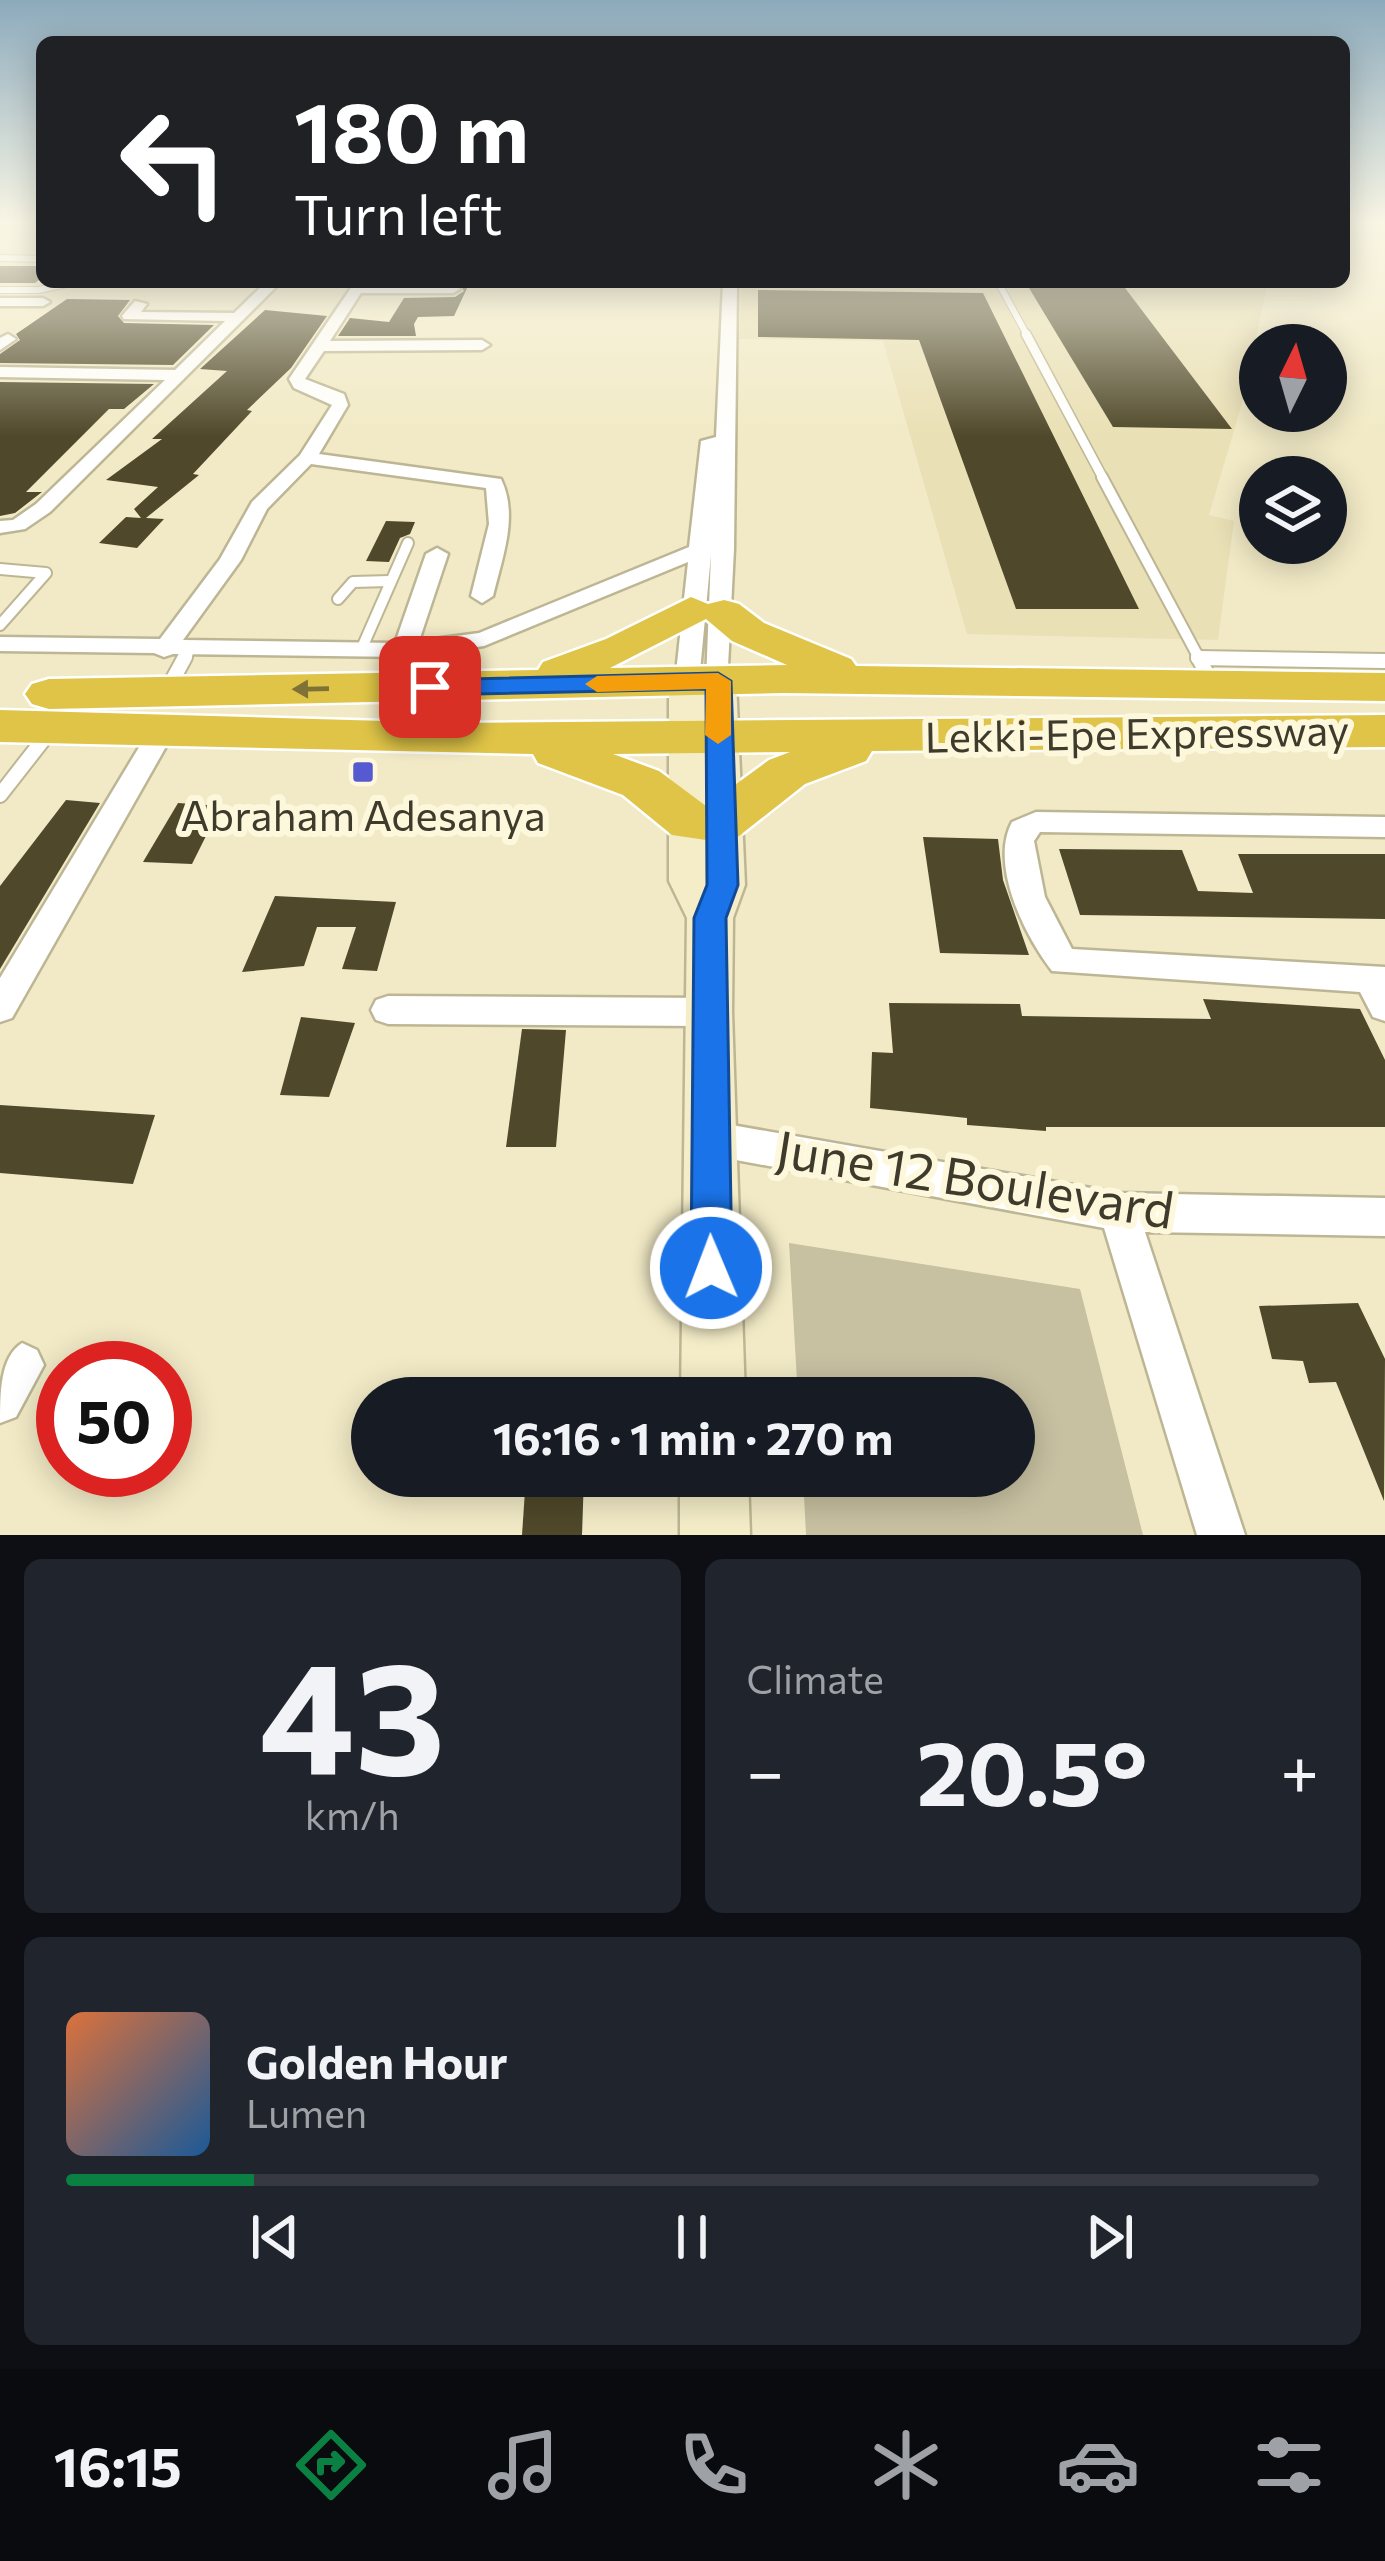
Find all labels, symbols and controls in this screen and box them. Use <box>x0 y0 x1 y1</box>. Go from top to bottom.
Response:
text: 180 m <box>294 78 529 180</box>
icon: left <box>96 84 252 240</box>
text: Turn left <box>294 180 502 246</box>
north arrow <box>1239 324 1347 432</box>
map controls <box>1239 324 1347 564</box>
button: layers <box>1239 456 1347 564</box>
pin <box>379 636 481 738</box>
icon: arrive <box>397 654 463 720</box>
one-way arrow <box>291 680 329 699</box>
street label: Lekki-Epe Expressway <box>924 702 1350 762</box>
marker: Abraham Adesanya <box>350 759 376 785</box>
place label: Abraham Adesanya <box>180 788 546 840</box>
street label: June 12 Boulevard <box>772 1115 1179 1240</box>
position arrow <box>648 1205 774 1331</box>
speed limit sign: 50 <box>36 1341 192 1497</box>
text: 16:16 · 1 min · 270 m <box>493 1409 893 1464</box>
text: 43 <box>259 1616 446 1807</box>
text: Climate <box>747 1654 884 1702</box>
text: 20.5° <box>917 1714 1148 1825</box>
text: − <box>747 1729 784 1810</box>
text: + <box>1280 1729 1319 1810</box>
text: km/h <box>305 1790 400 1838</box>
text: Golden Hour <box>246 2033 507 2088</box>
text: Lumen <box>246 2088 367 2136</box>
icon: previous <box>242 2204 308 2270</box>
icon: pause <box>659 2204 725 2270</box>
icon: next <box>1077 2204 1143 2270</box>
icon: directions <box>289 2423 373 2507</box>
icon: music <box>481 2423 565 2507</box>
icon: phone <box>672 2423 756 2507</box>
icon: climate <box>864 2423 948 2507</box>
icon: car <box>1056 2423 1140 2507</box>
icon: filters <box>1247 2423 1331 2507</box>
text: 16:15 <box>54 2432 182 2498</box>

